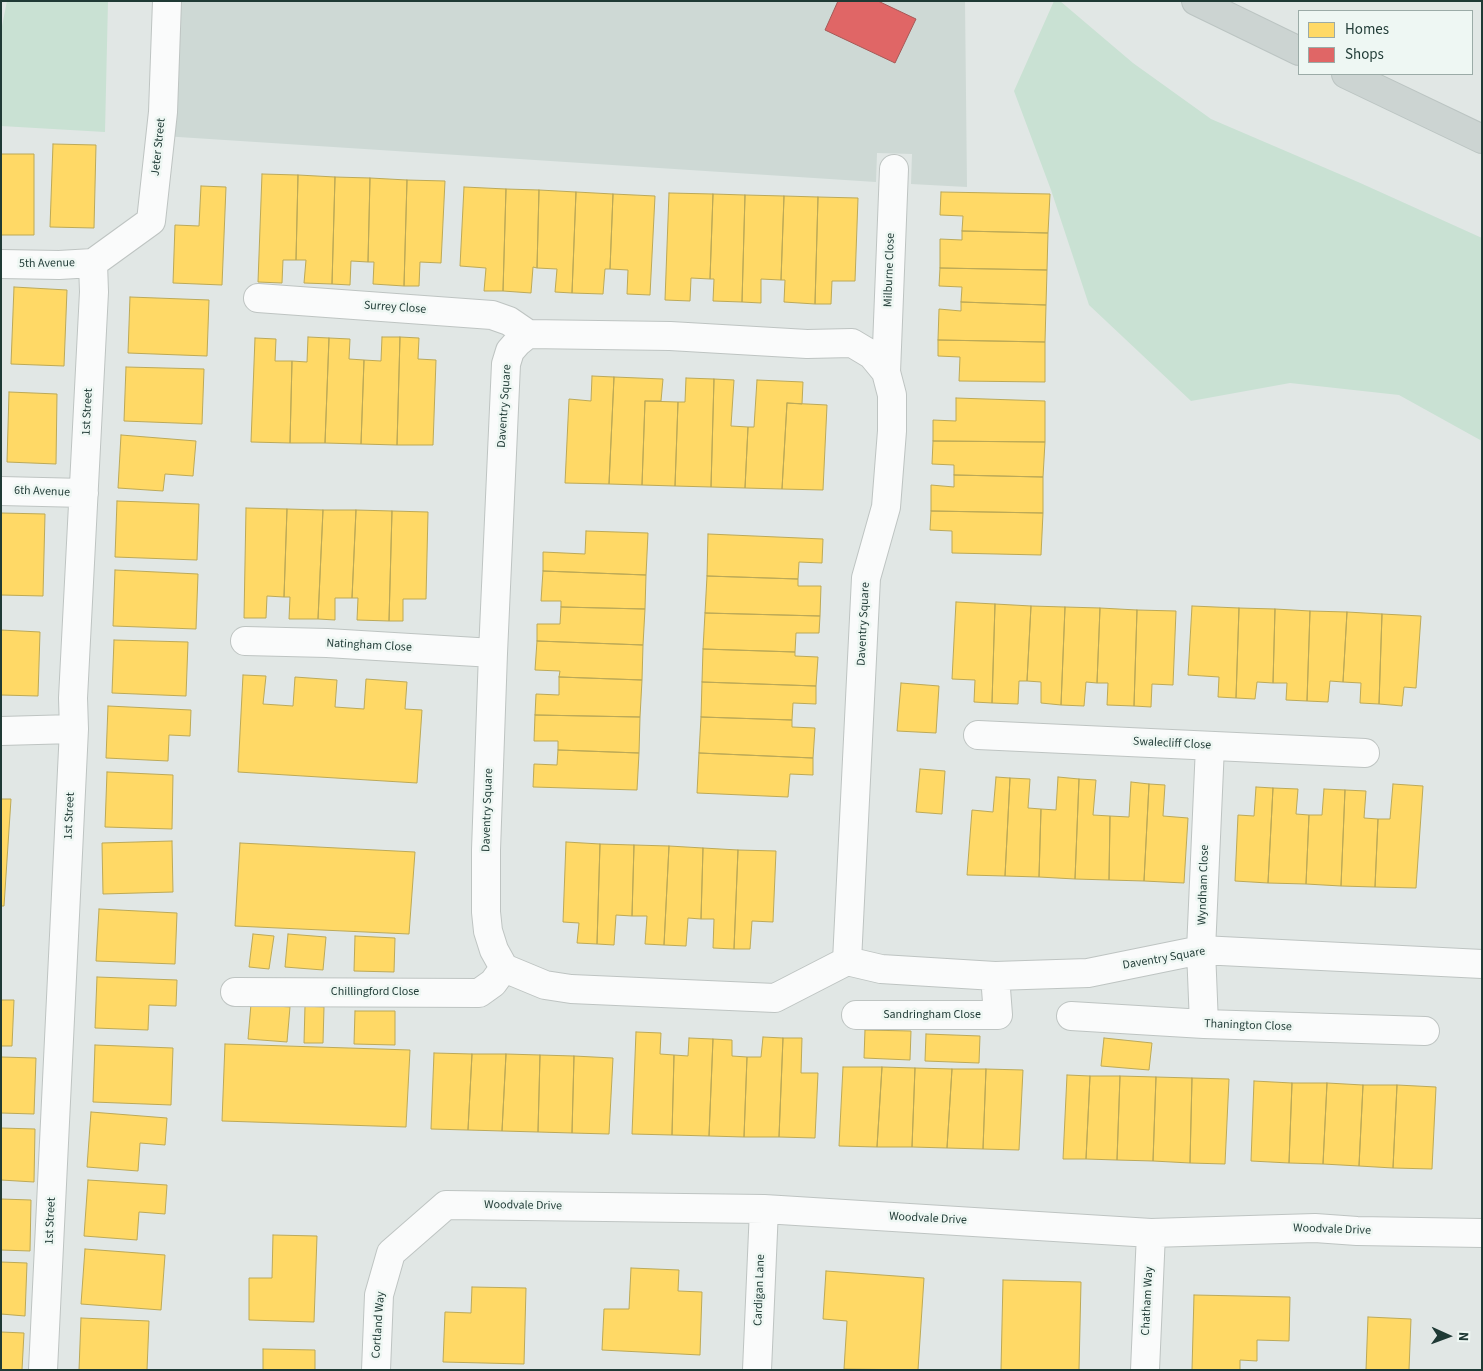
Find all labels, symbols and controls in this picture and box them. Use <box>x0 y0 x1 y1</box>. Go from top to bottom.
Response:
legend <box>1298 10 1473 75</box>
text: Homes <box>1345 19 1389 40</box>
text: Shops <box>1345 44 1384 65</box>
street label: Jeter Street <box>149 117 169 177</box>
street label: Milburne Close <box>882 233 898 307</box>
street label: 5th Avenue <box>19 256 75 272</box>
street label: Surrey Close <box>363 299 427 317</box>
street label: Daventry Square <box>495 364 515 448</box>
street label: 1st Street <box>80 388 96 436</box>
street label: 6th Avenue <box>14 484 70 500</box>
street label: Daventry Square <box>855 582 873 666</box>
street label: Natingham Close <box>326 637 412 655</box>
street label: Swalecliff Close <box>1133 735 1211 753</box>
street label: Daventry Square <box>479 768 497 852</box>
street label: 1st Street <box>62 792 78 840</box>
street label: Wyndham Close <box>1195 844 1213 926</box>
street label: Daventry Square <box>1122 945 1206 973</box>
street label: Chillingford Close <box>331 985 419 999</box>
street label: Sandringham Close <box>883 1008 981 1022</box>
street label: Thanington Close <box>1204 1017 1292 1035</box>
street label: 1st Street <box>43 1197 59 1245</box>
street label: Woodvale Drive <box>484 1198 562 1214</box>
street label: Woodvale Drive <box>889 1210 967 1228</box>
street label: Woodvale Drive <box>1293 1221 1371 1239</box>
street label: Cardigan Lane <box>752 1254 768 1326</box>
street label: Chatham Way <box>1139 1266 1157 1336</box>
street label: Cortland Way <box>369 1291 389 1359</box>
north arrow <box>1423 1311 1473 1361</box>
text: N <box>1453 1332 1473 1342</box>

